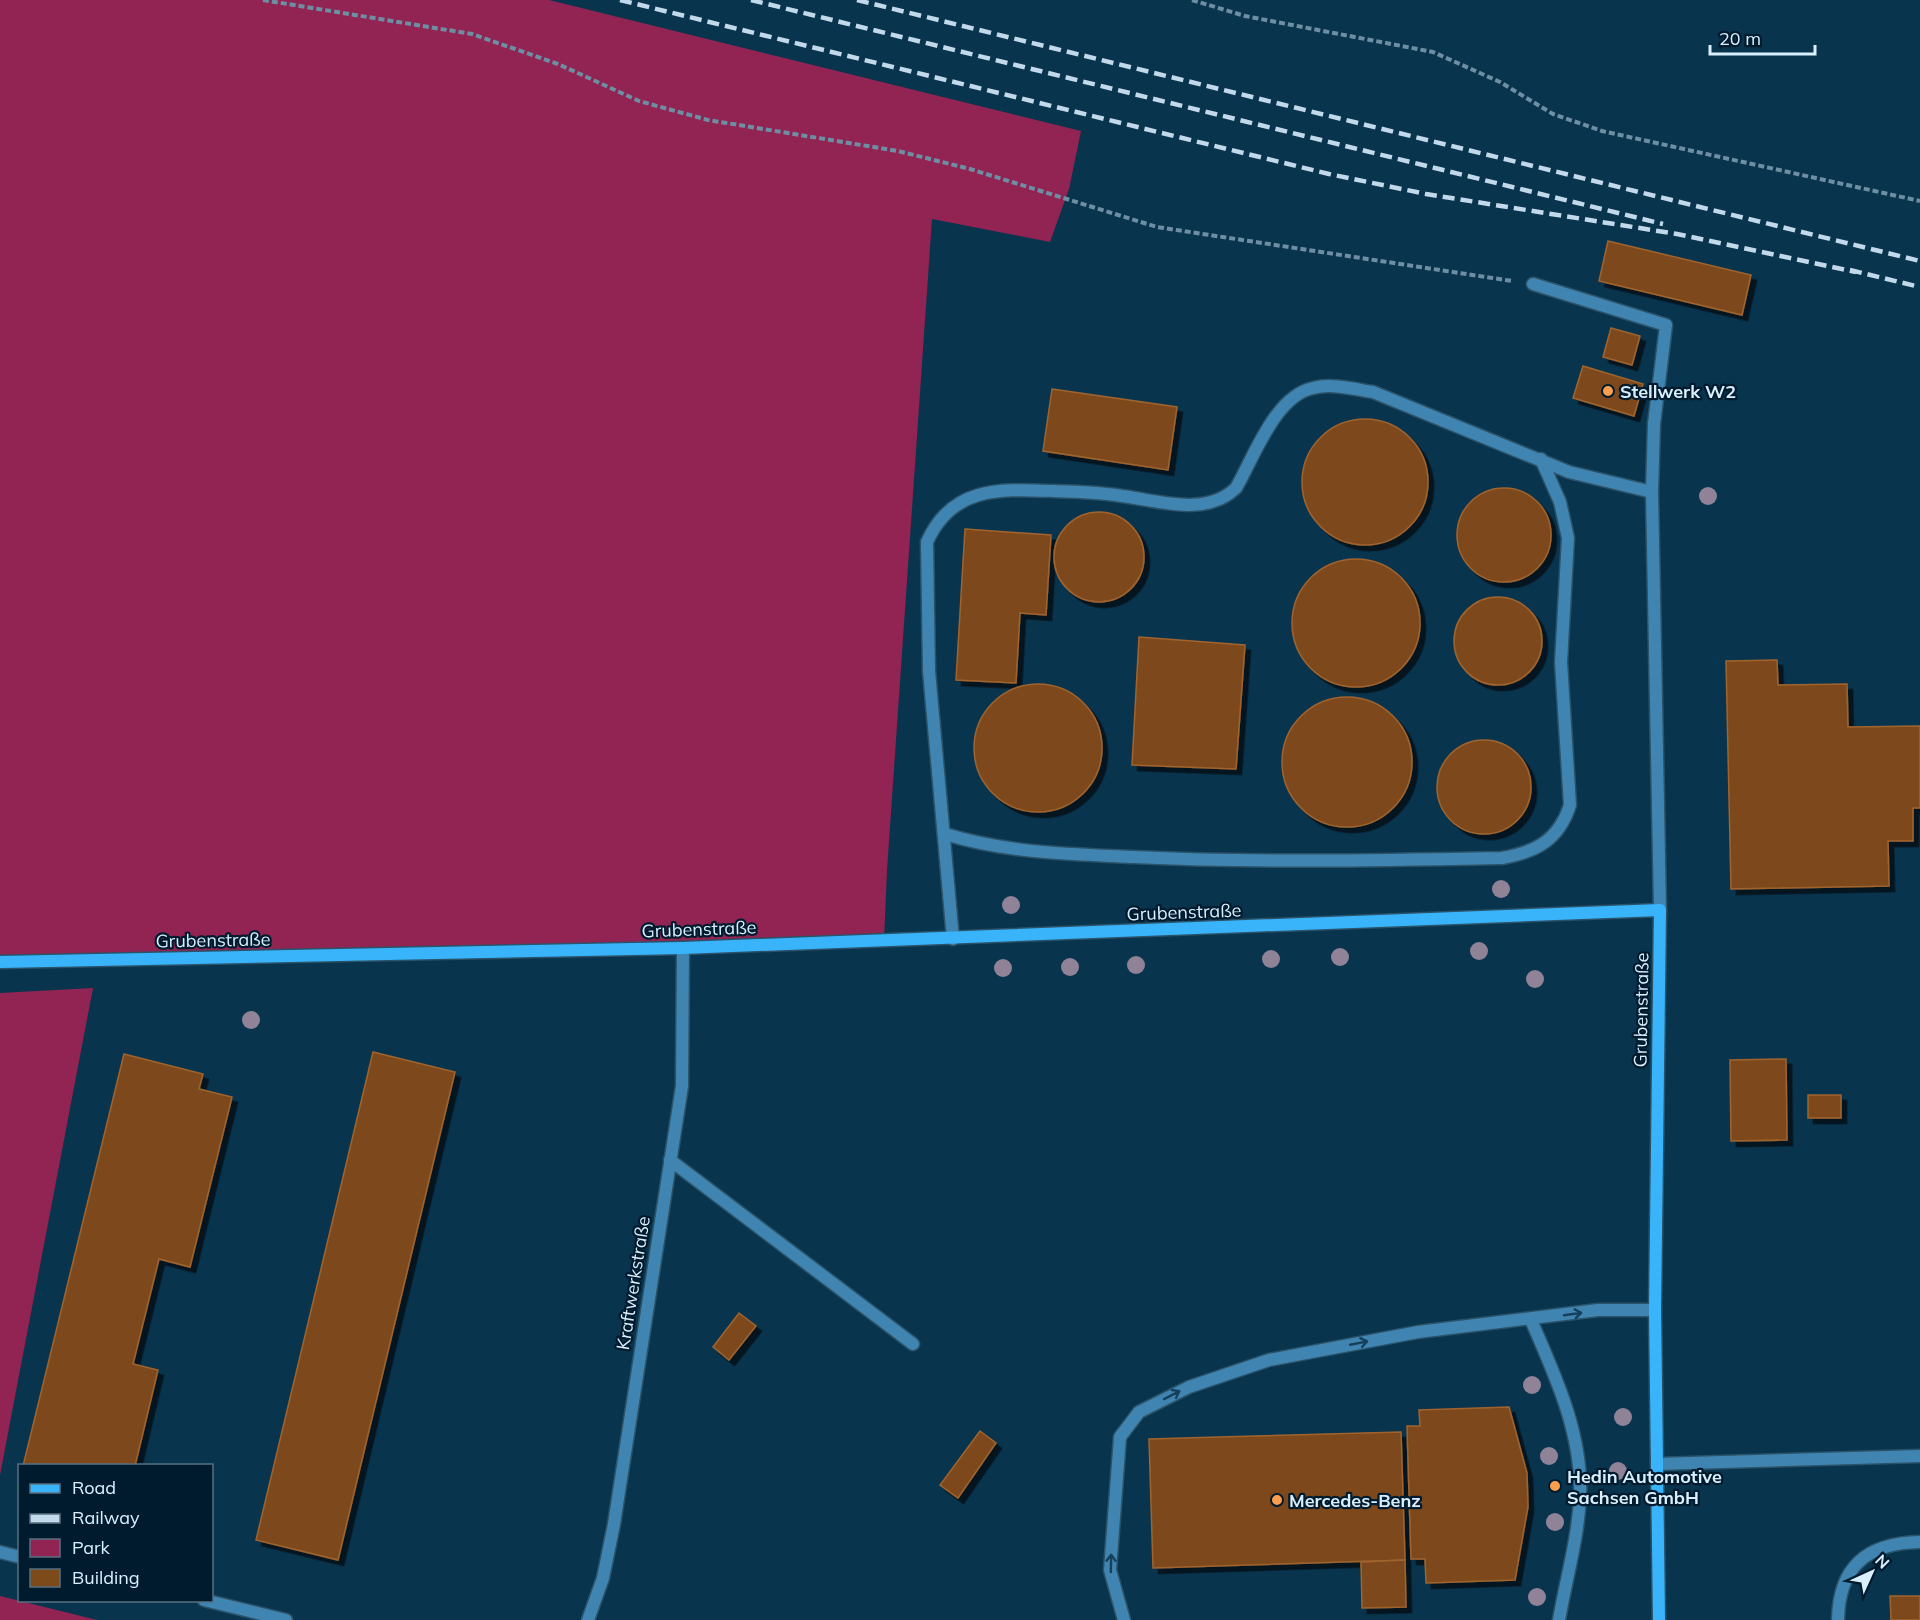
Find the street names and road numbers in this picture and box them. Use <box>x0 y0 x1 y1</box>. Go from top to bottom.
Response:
street label: Grubenstraße <box>1126 899 1242 925</box>
street label: Grubenstraße <box>641 916 757 942</box>
street label: Grubenstraße <box>155 927 271 953</box>
street label: Grubenstraße <box>1628 952 1654 1068</box>
street label: Kraftwerkstraße <box>611 1214 655 1352</box>

